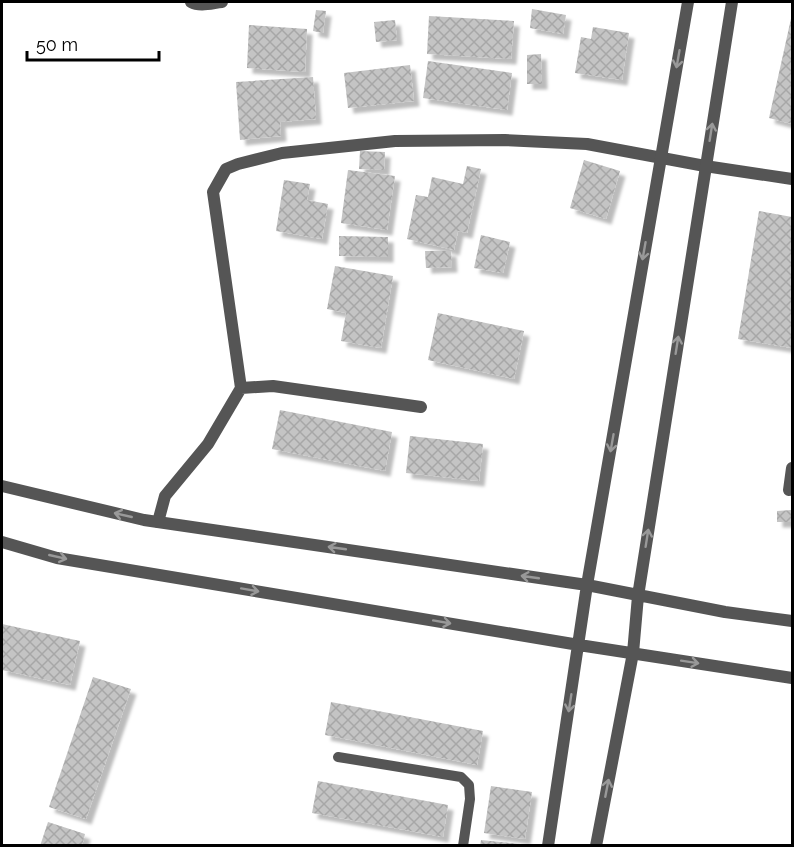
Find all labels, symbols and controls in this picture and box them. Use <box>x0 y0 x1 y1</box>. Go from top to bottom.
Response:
scale bar <box>27 24 159 62</box>
text: 50 m <box>36 34 78 55</box>
one-way arrow <box>672 49 683 68</box>
one-way arrow <box>706 122 717 142</box>
one-way arrow <box>639 241 650 261</box>
one-way arrow <box>672 336 683 356</box>
one-way arrow <box>606 433 617 453</box>
one-way arrow <box>114 508 133 520</box>
one-way arrow <box>641 528 652 548</box>
one-way arrow <box>327 543 347 554</box>
one-way arrow <box>48 552 67 563</box>
one-way arrow <box>520 571 540 582</box>
one-way arrow <box>240 585 259 596</box>
one-way arrow <box>432 617 452 628</box>
one-way arrow <box>680 657 700 668</box>
one-way arrow <box>564 693 575 712</box>
one-way arrow <box>602 779 613 798</box>

